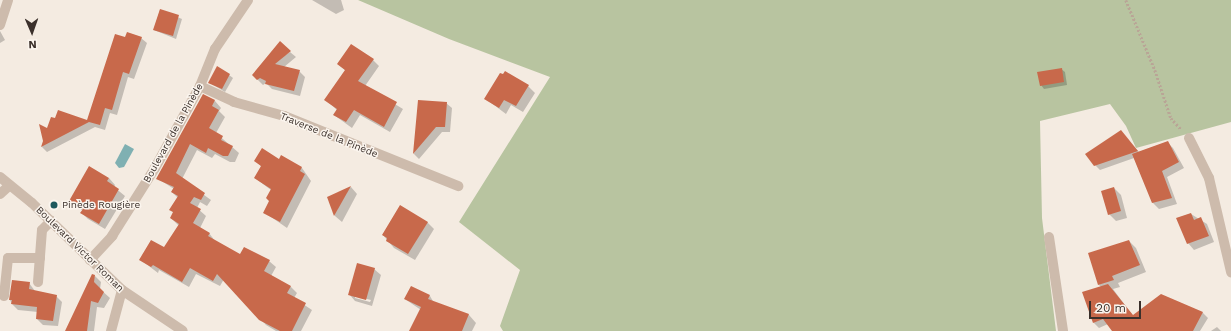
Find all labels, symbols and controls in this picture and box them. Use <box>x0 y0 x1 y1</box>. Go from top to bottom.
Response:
north arrow <box>12 12 52 52</box>
text: N <box>28 38 37 51</box>
street label: Boulevard de la Pinède <box>141 81 205 185</box>
street label: Traverse de la Pinède <box>278 110 380 160</box>
place label: Pinède Rougière <box>62 199 140 211</box>
marker: Pinède Rougière <box>49 200 59 210</box>
street label: Boulevard Victor Roman <box>33 204 127 294</box>
scale bar <box>1091 293 1143 319</box>
text: 20 m <box>1096 301 1126 315</box>

